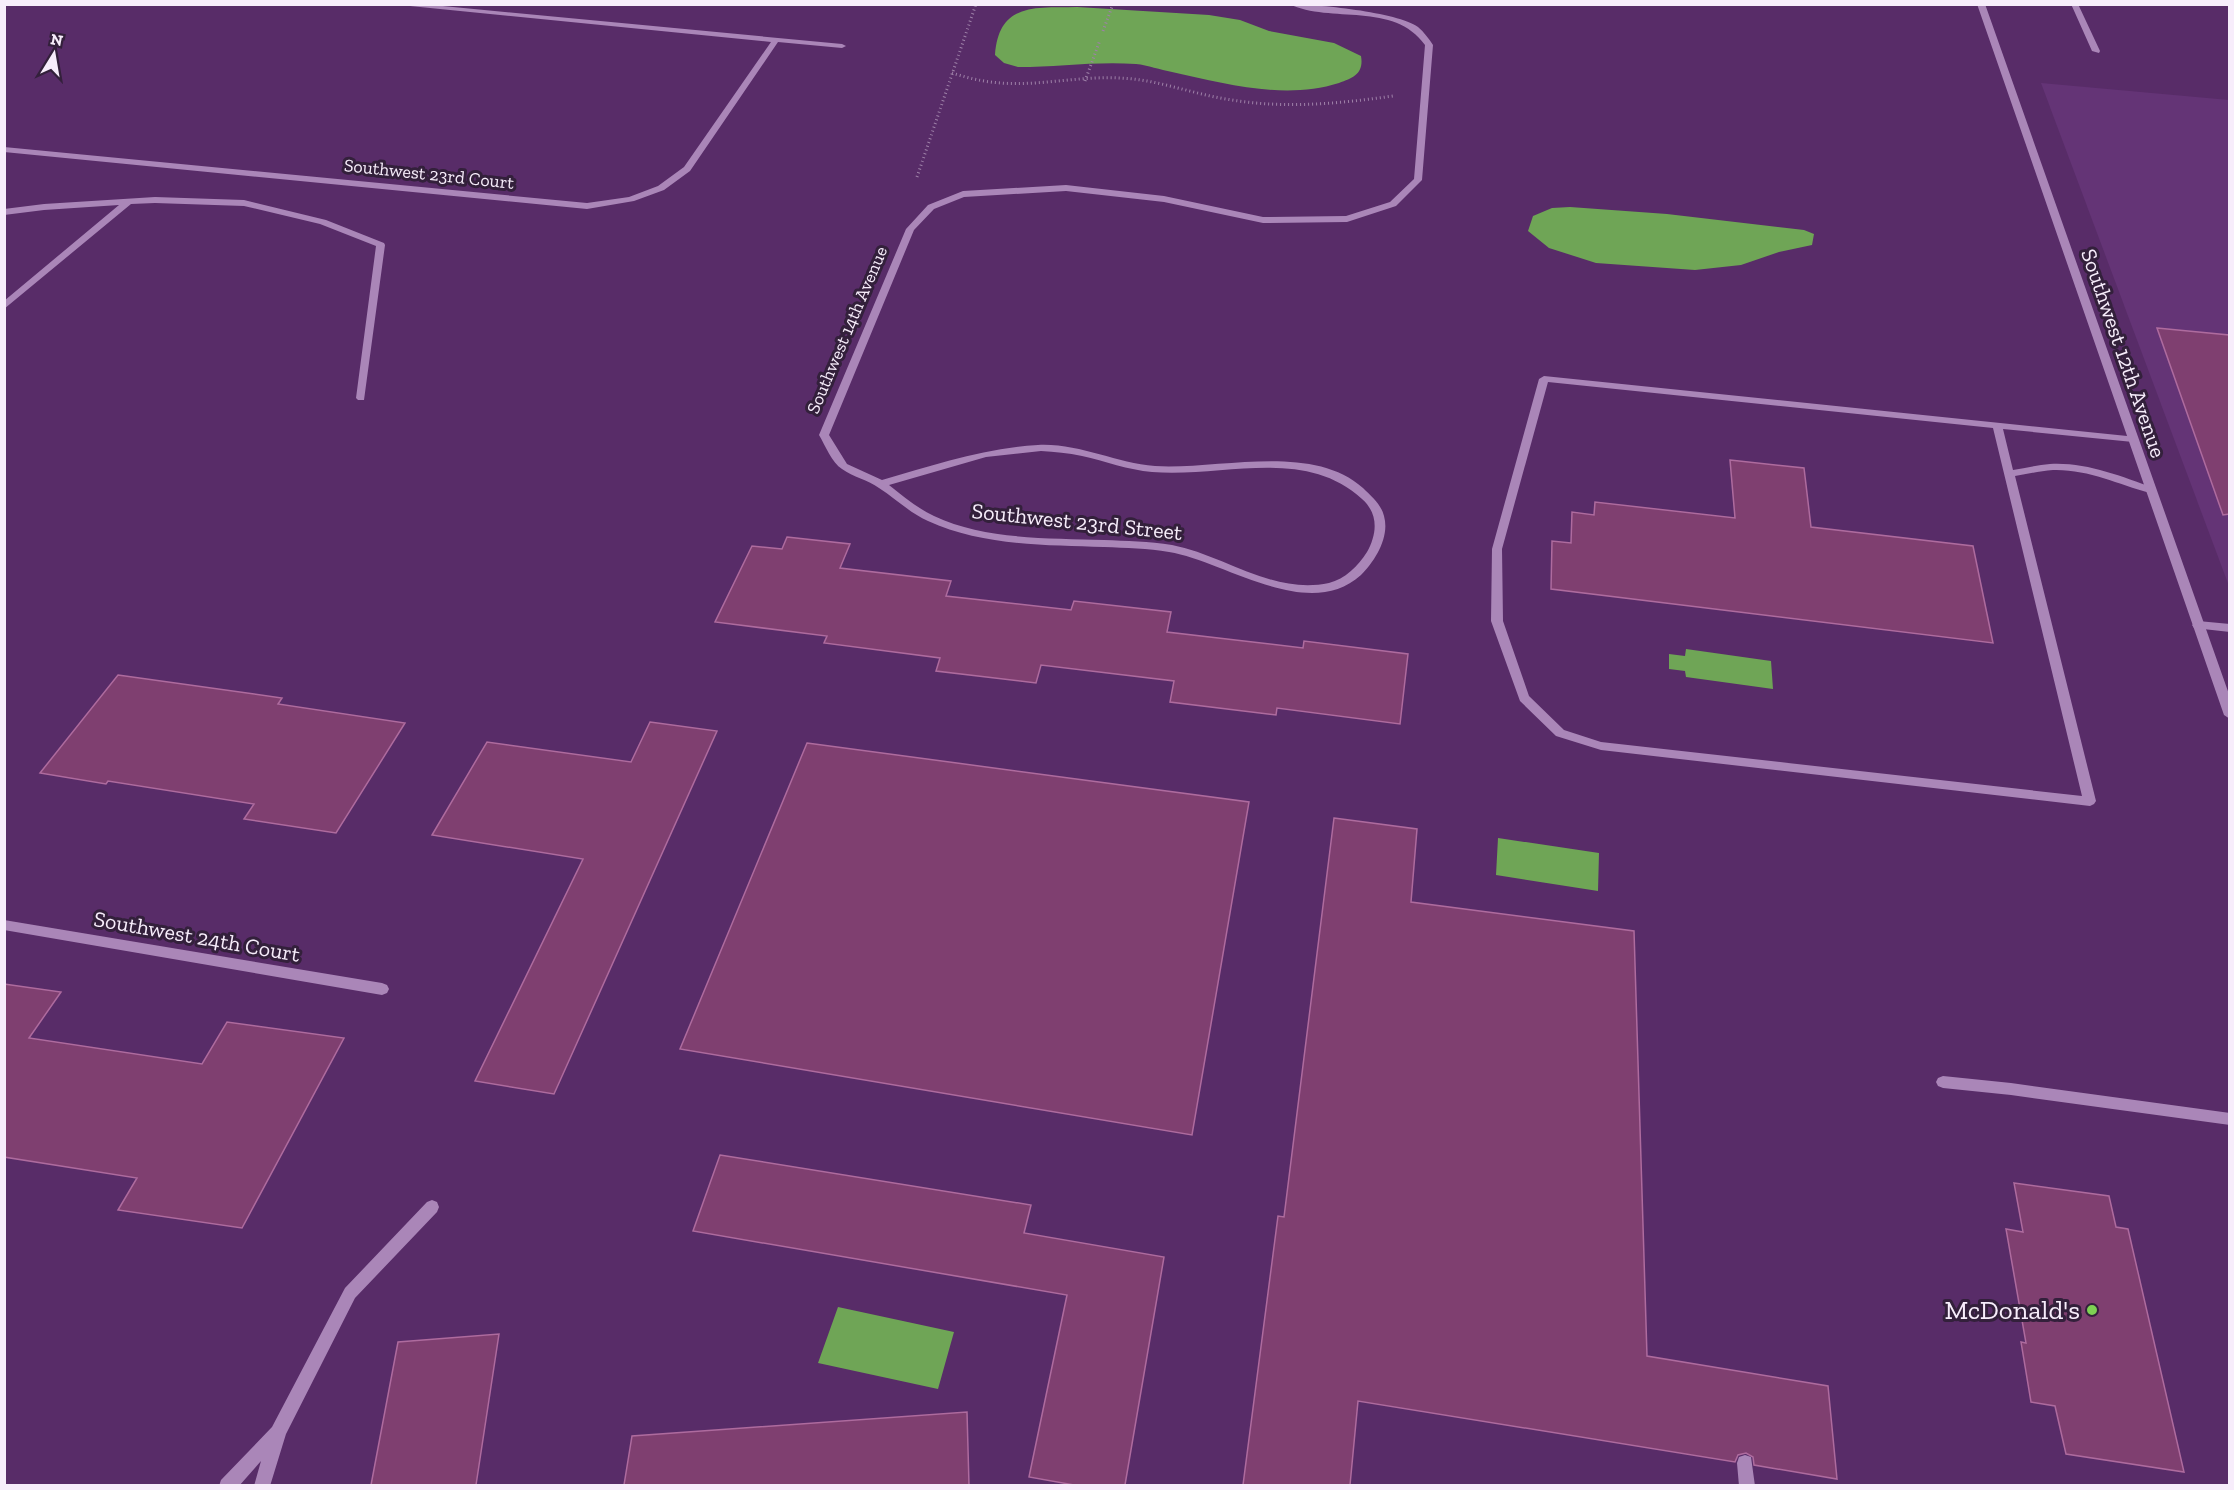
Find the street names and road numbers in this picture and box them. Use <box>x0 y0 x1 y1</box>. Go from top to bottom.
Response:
street label: Southwest 23rd Court <box>343 154 515 194</box>
street label: Southwest 14th Avenue <box>802 243 892 417</box>
street label: Southwest 12th Avenue <box>2075 245 2172 461</box>
street label: Southwest 23rd Street <box>970 497 1184 546</box>
street label: Southwest 24th Court <box>92 905 303 968</box>

